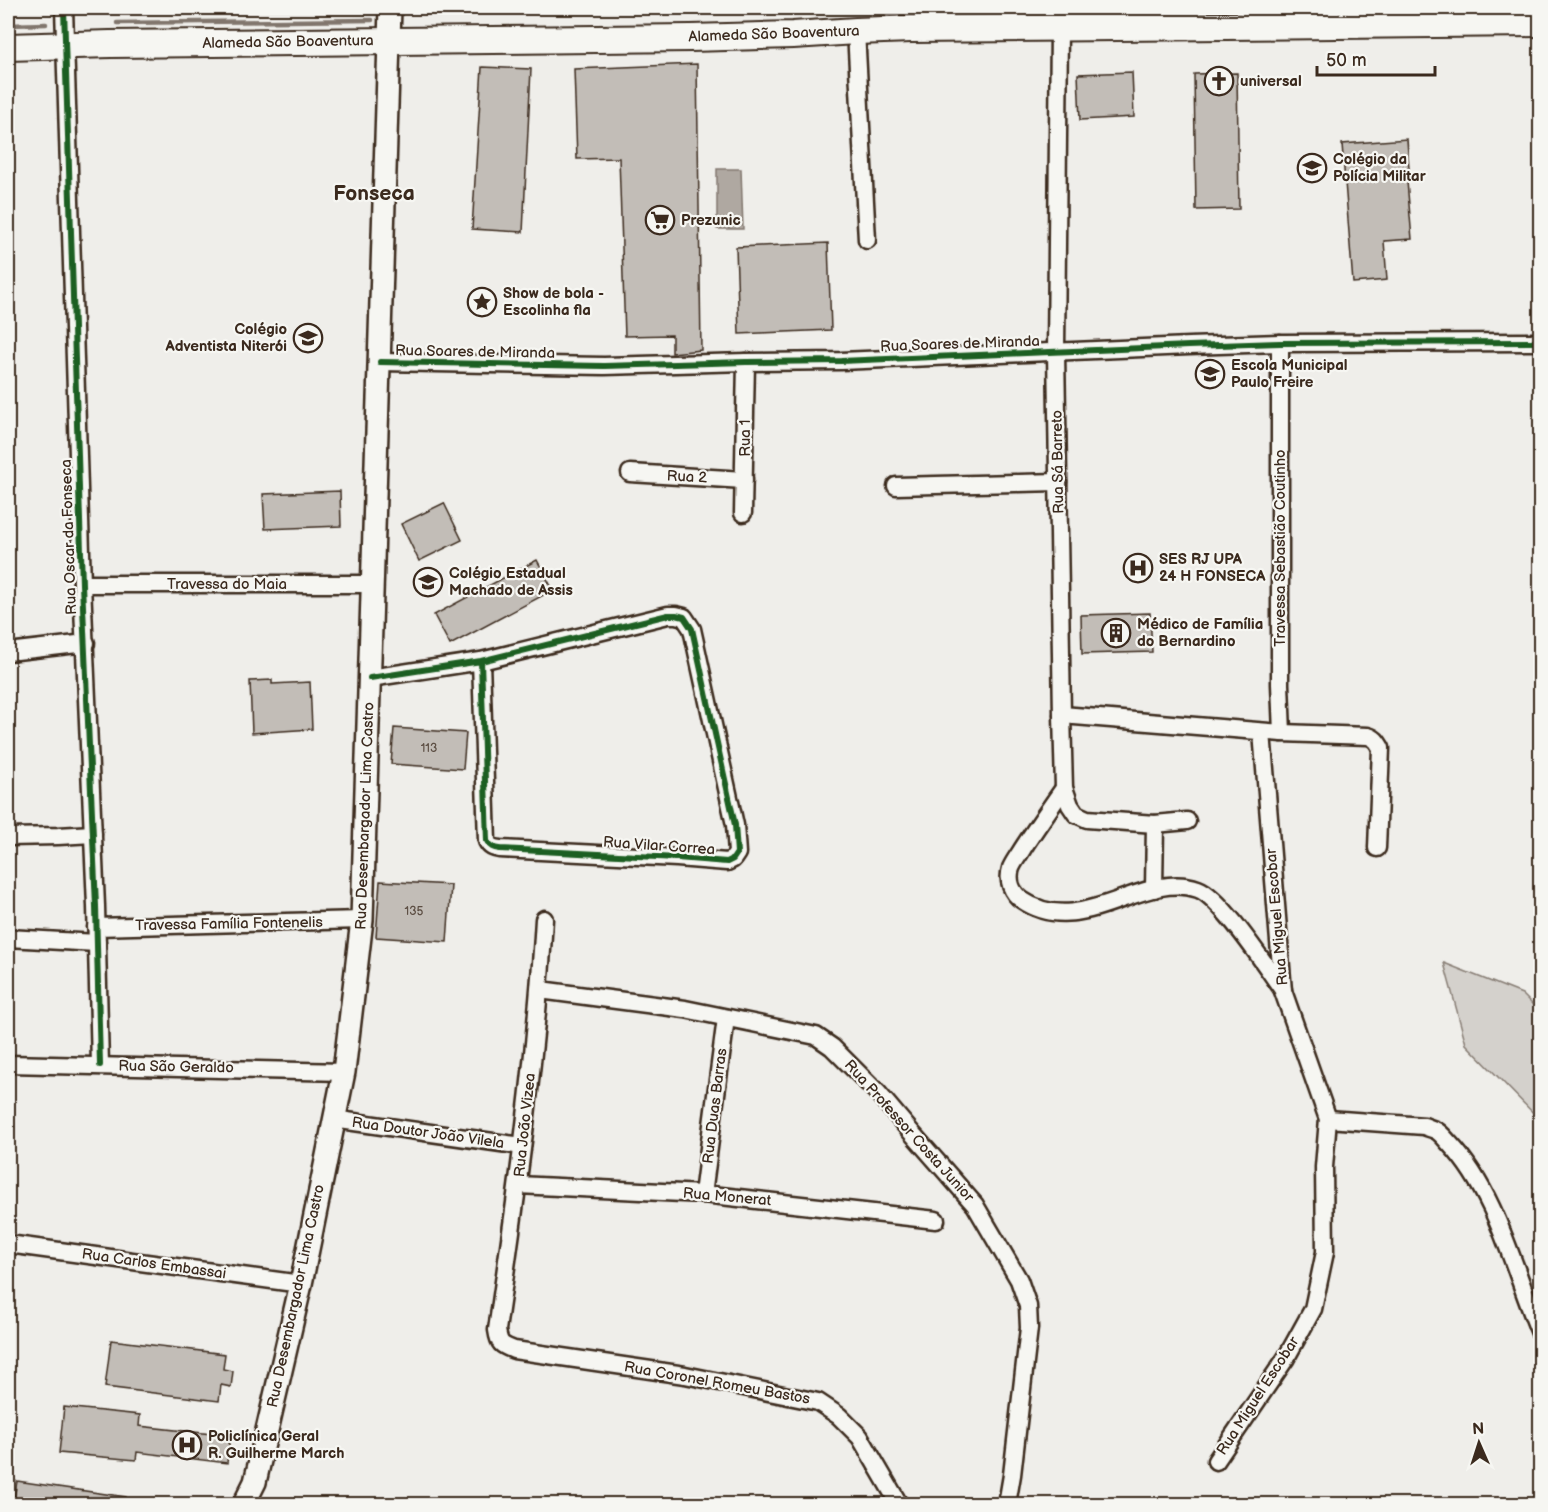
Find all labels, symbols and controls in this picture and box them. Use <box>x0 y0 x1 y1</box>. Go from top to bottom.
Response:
street label: Alameda São Boaventura <box>688 22 860 46</box>
street label: Alameda São Boaventura <box>202 31 374 53</box>
scale bar <box>1317 39 1436 77</box>
text: 50 m <box>1326 50 1367 71</box>
church icon: universal <box>1203 65 1235 97</box>
place label: universal <box>1240 72 1302 91</box>
place label: Colégio da Polícia Militar <box>1333 150 1427 186</box>
school or university icon: Colégio da Polícia Militar <box>1296 152 1328 184</box>
district label: Fonseca <box>333 181 415 206</box>
supermarket icon: Prezunic <box>644 204 676 236</box>
place label: Prezunic <box>681 211 741 230</box>
place label: Show de bola - Escolinha fla <box>503 284 604 320</box>
place icon: Show de bola - Escolinha fla <box>466 286 498 318</box>
place label: Colégio Adventista Niterói <box>165 320 287 356</box>
school or university icon: Colégio Adventista Niterói <box>292 322 324 354</box>
street label: Rua Soares de Miranda <box>880 332 1040 356</box>
street label: Rua Soares de Miranda <box>395 341 555 363</box>
place label: Escola Municipal Paulo Freire <box>1231 356 1348 392</box>
school or university icon: Escola Municipal Paulo Freire <box>1194 358 1226 390</box>
street label: Rua Sá Barreto <box>1048 410 1068 514</box>
street label: Rua 1 <box>736 419 755 457</box>
street label: Travessa Sebastião Coutinho <box>1271 449 1290 647</box>
street label: Rua Oscar da Fonseca <box>57 459 81 615</box>
street label: Rua 2 <box>666 466 708 488</box>
place label: SES RJ UPA 24 H FONSECA <box>1159 550 1266 586</box>
hospital icon: SES RJ UPA 24 H FONSECA <box>1122 552 1154 584</box>
place label: Colégio Estadual Machado de Assis <box>449 564 573 600</box>
school or university icon: Colégio Estadual Machado de Assis <box>412 566 444 598</box>
street label: Travessa do Maia <box>167 575 287 594</box>
place label: Médico de Família do Bernardino <box>1137 615 1263 651</box>
building icon: Médico de Família do Bernardino <box>1100 617 1132 649</box>
street label: Rua Desembargador Lima Castro <box>352 702 378 930</box>
house number: 113 <box>421 741 437 756</box>
street label: Rua Vilar Correa <box>602 833 716 859</box>
street label: Rua Miguel Escobar <box>1261 847 1292 986</box>
house number: 135 <box>405 904 424 919</box>
street label: Travessa Família Fontenelis <box>135 913 324 935</box>
street label: Rua Duas Barras <box>699 1047 732 1165</box>
street label: Rua São Geraldo <box>118 1056 234 1078</box>
street label: Rua Professor Costa Junior <box>840 1056 978 1207</box>
street label: Rua João Vizea <box>510 1072 540 1178</box>
street label: Rua Doutor João Vilela <box>351 1113 505 1153</box>
street label: Rua Desembargador Lima Castro <box>263 1183 329 1409</box>
street label: Rua Monerat <box>682 1184 772 1210</box>
street label: Rua Carlos Embassai <box>81 1244 227 1284</box>
street label: Rua Miguel Escobar <box>1213 1333 1304 1459</box>
street label: Rua Coronel Romeu Bastos <box>623 1357 812 1409</box>
north arrow <box>1449 1413 1509 1473</box>
text: N <box>1472 1420 1485 1439</box>
place label: Policlínica Geral R. Guilherme March <box>208 1427 344 1463</box>
hospital icon: Policlínica Geral R. Guilherme March <box>171 1429 203 1461</box>

